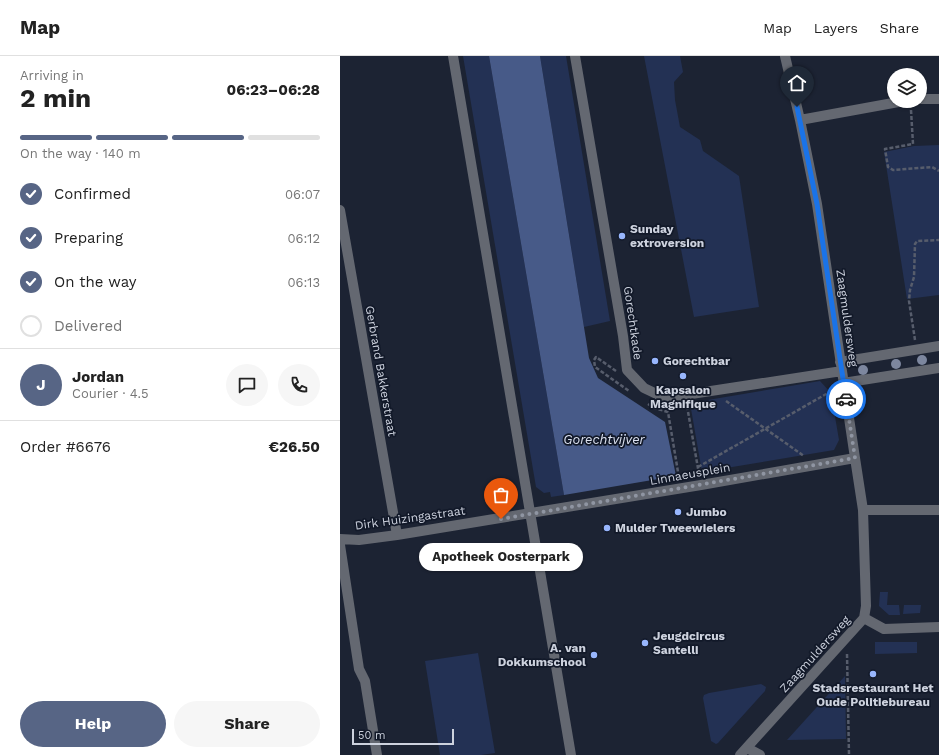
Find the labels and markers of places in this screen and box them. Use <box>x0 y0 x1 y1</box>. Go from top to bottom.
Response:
pin <box>780 66 814 107</box>
place label: Sunday extroversion <box>630 222 704 250</box>
marker: Sunday extroversion <box>617 231 627 241</box>
place label: Gorechtbar <box>663 354 731 368</box>
marker: Gorechtbar <box>650 356 660 366</box>
marker: Kapsalon Magnifique <box>678 371 688 381</box>
place label: Kapsalon Magnifique <box>650 383 716 411</box>
pin <box>484 478 518 519</box>
place label: Jumbo <box>686 505 727 519</box>
marker: Jumbo <box>673 507 683 517</box>
place label: Mulder Tweewielers <box>615 521 736 535</box>
marker: Mulder Tweewielers <box>602 523 612 533</box>
callout: Apotheek Oosterpark <box>419 543 583 571</box>
place label: Jeugdcircus Santelli <box>653 629 726 657</box>
marker: Jeugdcircus Santelli <box>640 638 650 648</box>
place label: A. van Dokkumschool <box>498 641 586 669</box>
marker: A. van Dokkumschool <box>589 650 599 660</box>
marker: Stadsrestaurant Het Oude Politiebureau <box>868 669 878 679</box>
place label: Stadsrestaurant Het Oude Politiebureau <box>812 681 934 709</box>

